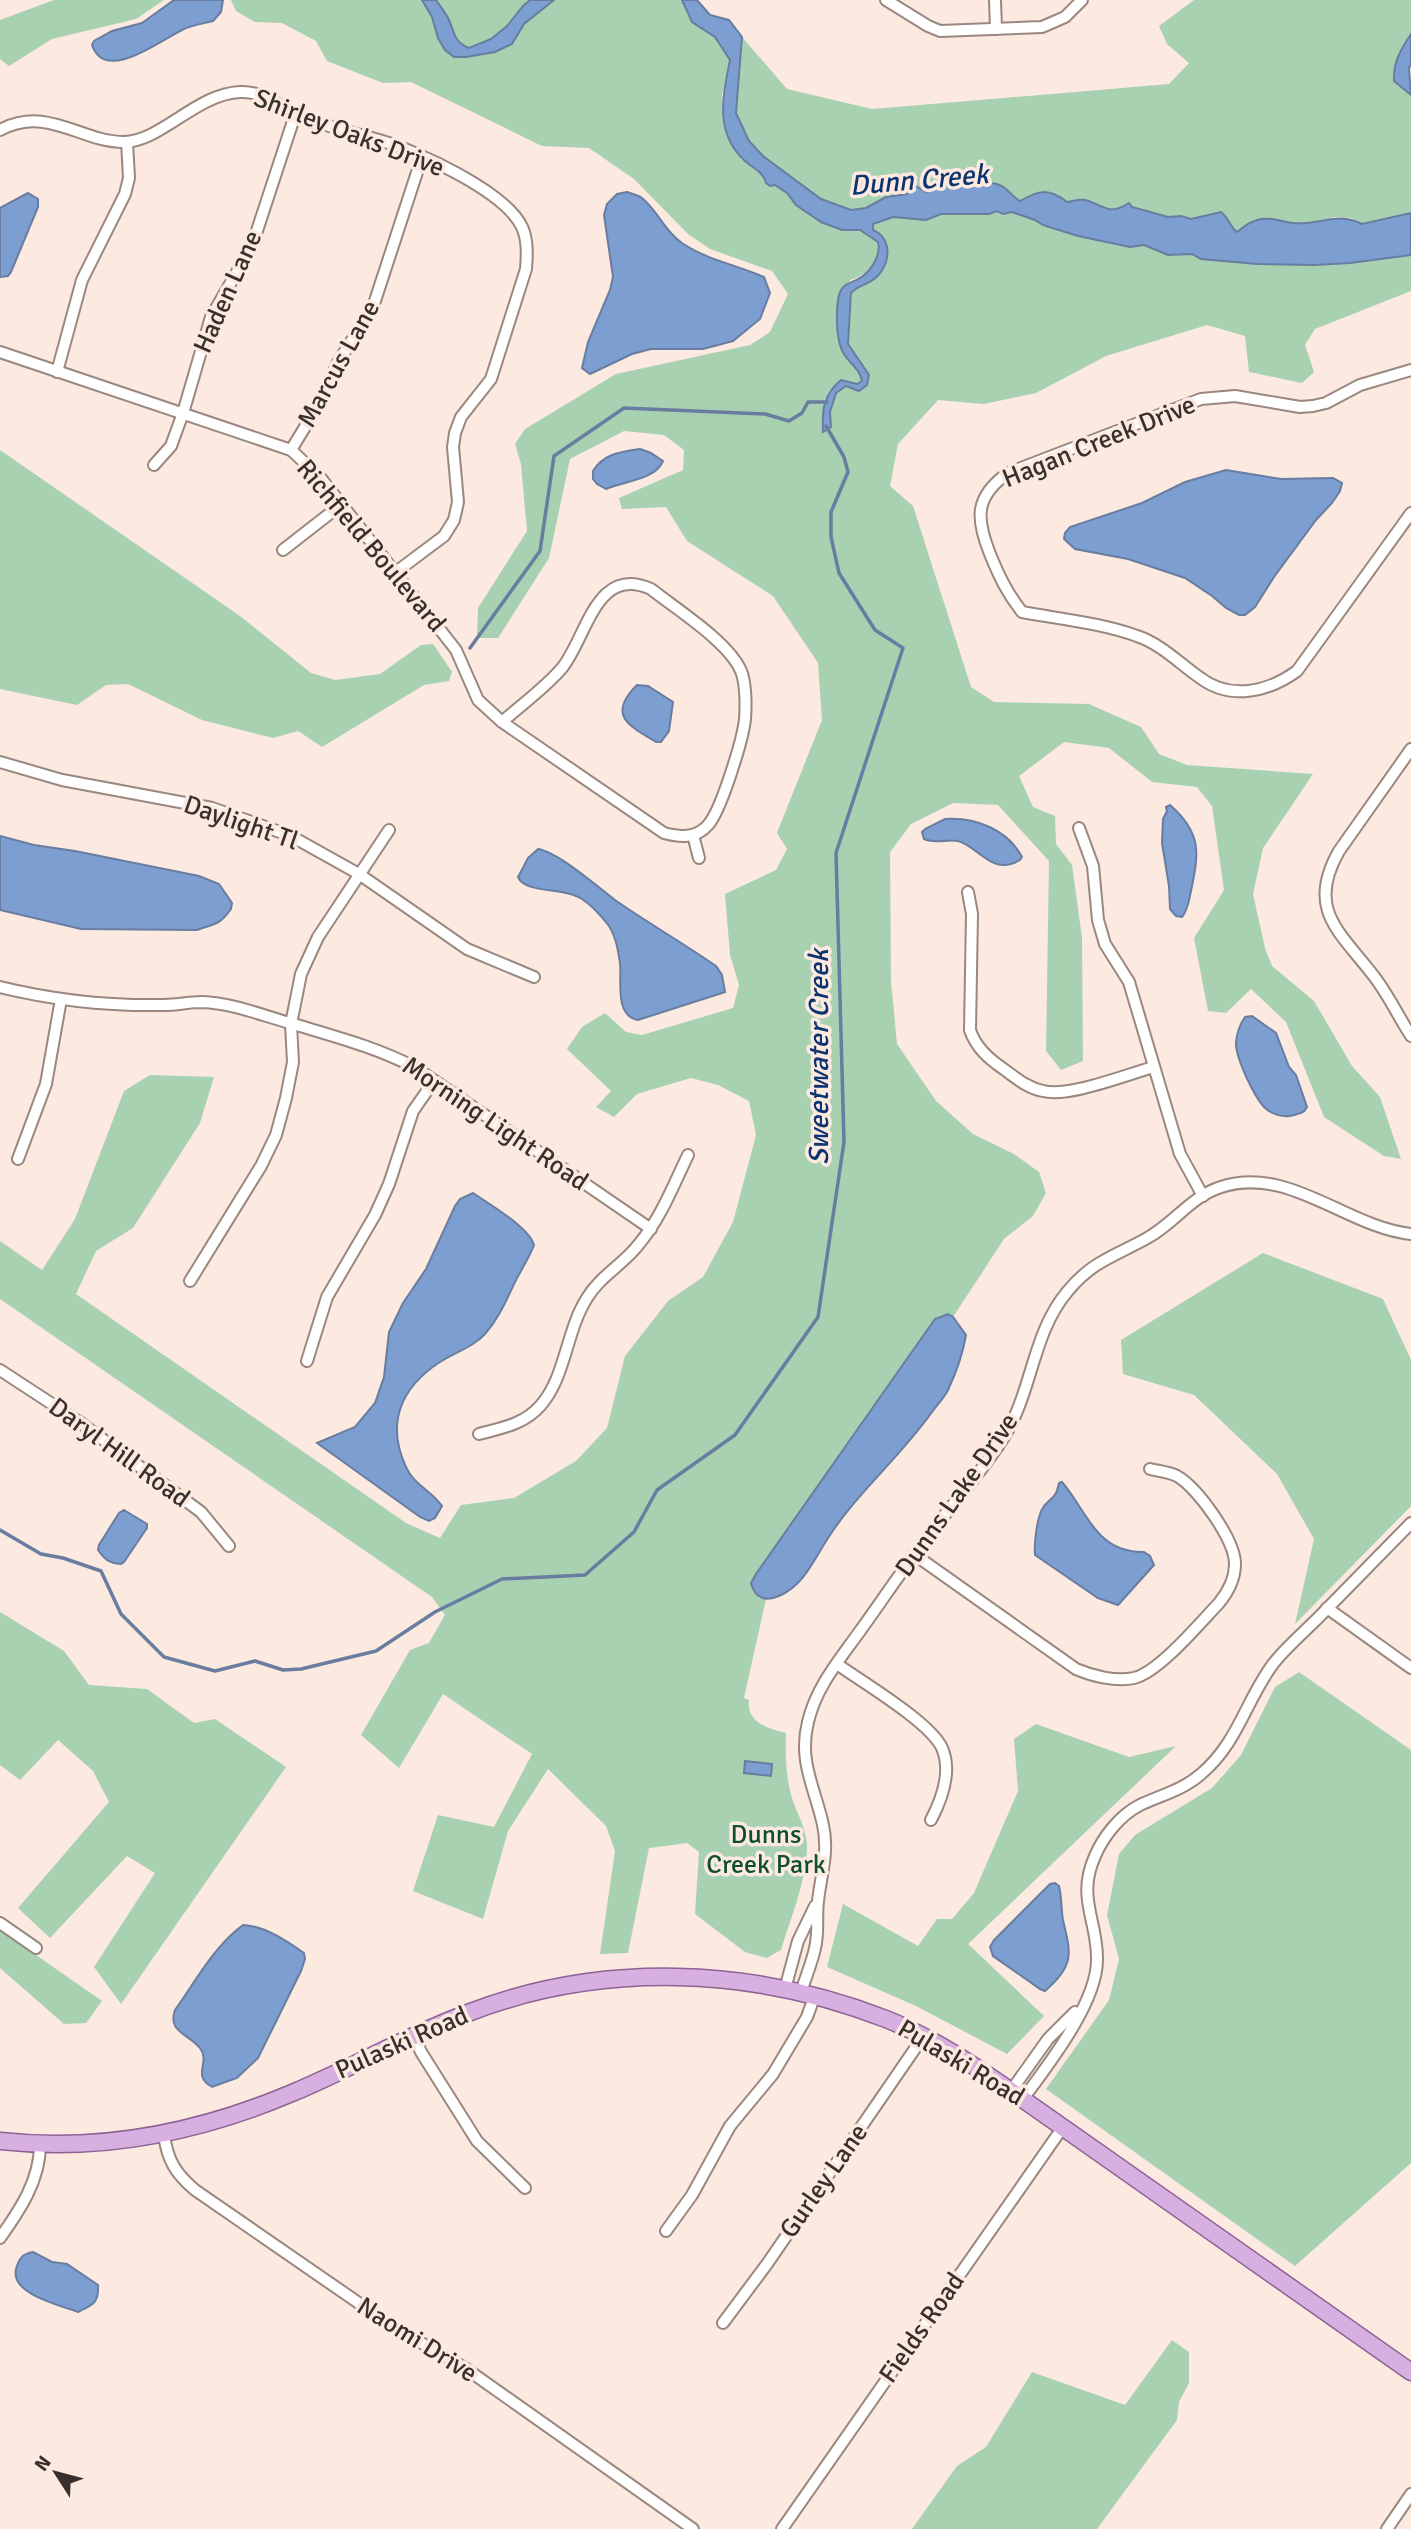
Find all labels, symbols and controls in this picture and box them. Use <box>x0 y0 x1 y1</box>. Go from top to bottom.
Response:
street label: Shirley Oaks Drive <box>249 82 449 184</box>
water label: Dunn Creek <box>848 157 993 203</box>
street label: Haden Lane <box>187 226 269 358</box>
street label: Marcus Lane <box>291 295 387 433</box>
street label: Hagan Creek Drive <box>998 389 1200 495</box>
street label: Richfield Boulevard <box>289 453 453 639</box>
street label: Daylight Tl <box>179 788 303 858</box>
water label: Sweetwater Creek <box>802 946 836 1165</box>
street label: Morning Light Road <box>396 1050 594 1198</box>
street label: Daryl Hill Road <box>42 1391 196 1515</box>
street label: Dunns Lake Drive <box>889 1407 1025 1583</box>
park label: Dunns Creek Park <box>706 1819 826 1881</box>
street label: Pulaski Road <box>331 1999 473 2087</box>
street label: Pulaski Road <box>892 2013 1030 2113</box>
street label: Gurley Lane <box>773 2118 875 2244</box>
street label: Fields Road <box>872 2267 972 2389</box>
street label: Naomi Drive <box>351 2290 483 2390</box>
north arrow <box>21 2438 91 2508</box>
text: N <box>29 2451 57 2476</box>

